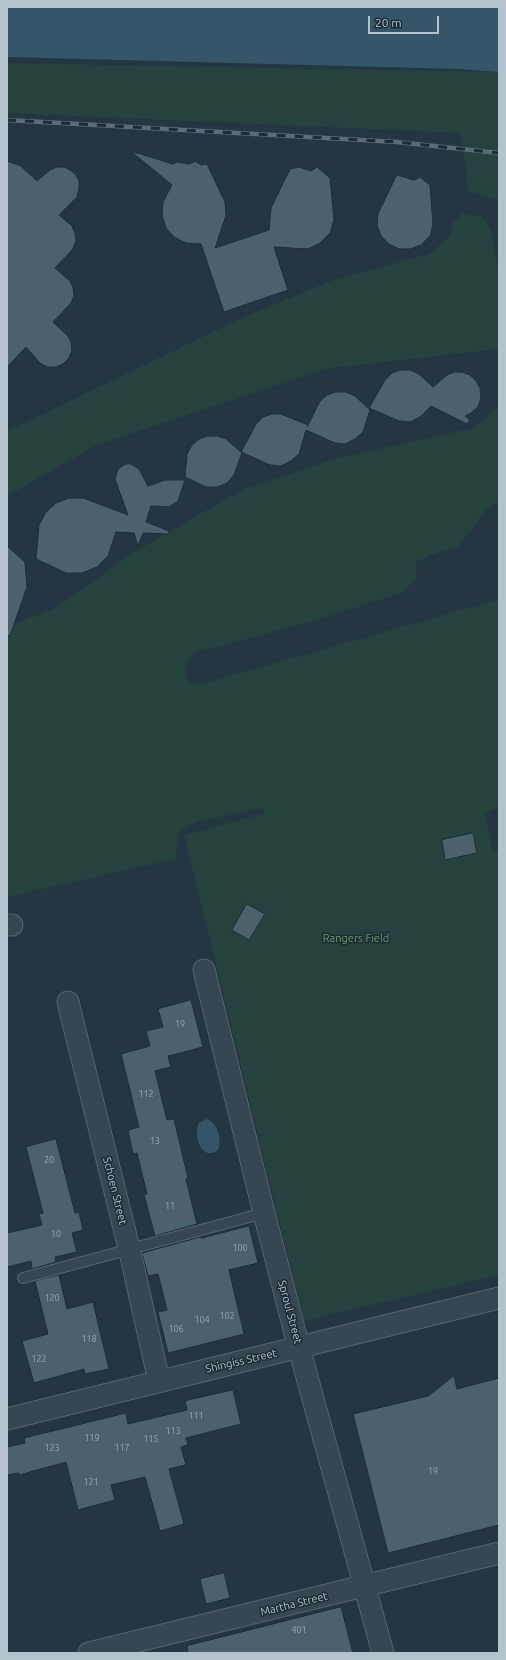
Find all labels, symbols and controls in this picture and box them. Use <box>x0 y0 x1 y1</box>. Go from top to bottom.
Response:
scale bar <box>370 8 441 34</box>
text: 20 m <box>375 16 402 29</box>
park label: Rangers Field <box>323 931 389 945</box>
house number: 19 <box>175 1019 185 1029</box>
house number: 112 <box>138 1089 154 1099</box>
house number: 13 <box>150 1136 160 1146</box>
house number: 20 <box>44 1155 54 1165</box>
street label: Schoen Street <box>100 1156 130 1226</box>
house number: 11 <box>165 1201 175 1211</box>
house number: 10 <box>51 1229 61 1239</box>
house number: 100 <box>232 1243 248 1253</box>
street label: Sproul Street <box>275 1279 305 1345</box>
house number: 120 <box>44 1293 60 1303</box>
house number: 102 <box>219 1311 235 1321</box>
house number: 104 <box>194 1315 210 1325</box>
house number: 106 <box>168 1324 184 1334</box>
house number: 118 <box>81 1334 97 1344</box>
street label: Shingiss Street <box>204 1346 278 1376</box>
house number: 122 <box>31 1354 47 1364</box>
house number: 111 <box>188 1411 204 1421</box>
house number: 113 <box>165 1426 181 1436</box>
house number: 119 <box>84 1433 100 1443</box>
house number: 115 <box>143 1434 159 1444</box>
house number: 123 <box>44 1443 60 1453</box>
house number: 117 <box>114 1443 130 1453</box>
house number: 19 <box>428 1466 438 1476</box>
house number: 121 <box>83 1477 99 1487</box>
street label: Martha Street <box>259 1589 329 1619</box>
house number: 401 <box>291 1625 307 1635</box>

